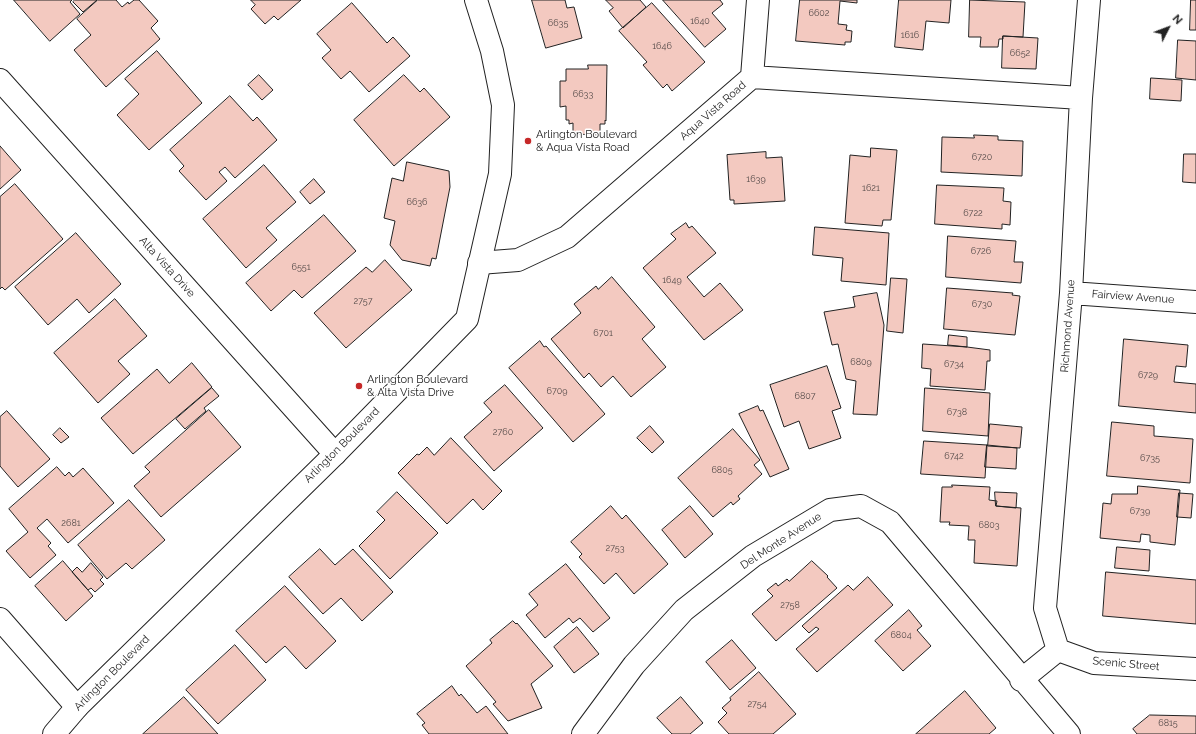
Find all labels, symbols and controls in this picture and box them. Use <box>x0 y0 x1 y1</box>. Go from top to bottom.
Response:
house number: 6602 <box>808 8 830 18</box>
north arrow <box>1148 8 1188 48</box>
text: N <box>1170 12 1185 27</box>
house number: 1640 <box>690 16 710 26</box>
house number: 6635 <box>548 18 568 28</box>
house number: 1616 <box>901 30 919 40</box>
house number: 1646 <box>652 41 672 51</box>
house number: 6652 <box>1010 48 1030 58</box>
street label: Aqua Vista Road <box>677 79 749 143</box>
house number: 6633 <box>573 89 593 99</box>
place label: Arlington Boulevard & Aqua Vista Road <box>536 128 637 154</box>
marker: Arlington Boulevard & Aqua Vista Road <box>523 136 533 146</box>
house number: 6720 <box>972 152 992 162</box>
house number: 1639 <box>746 174 766 184</box>
house number: 1621 <box>862 183 880 193</box>
house number: 6636 <box>406 197 428 207</box>
house number: 6722 <box>963 208 983 218</box>
street label: Alta Vista Drive <box>136 234 198 300</box>
house number: 6726 <box>971 246 991 256</box>
house number: 6551 <box>291 262 311 272</box>
house number: 1649 <box>662 275 682 285</box>
street label: Richmond Avenue <box>1058 279 1078 373</box>
street label: Fairview Avenue <box>1091 288 1175 306</box>
house number: 2757 <box>353 296 373 306</box>
house number: 6730 <box>972 299 992 309</box>
house number: 6701 <box>593 328 613 338</box>
house number: 6809 <box>850 357 872 367</box>
house number: 6734 <box>944 359 964 369</box>
house number: 6729 <box>1138 370 1158 380</box>
place label: Arlington Boulevard & Alta Vista Drive <box>367 373 468 399</box>
marker: Arlington Boulevard & Alta Vista Drive <box>354 381 364 391</box>
house number: 6709 <box>547 386 567 396</box>
house number: 6807 <box>794 391 816 401</box>
street label: Arlington Boulevard <box>302 405 382 485</box>
house number: 6738 <box>947 407 967 417</box>
house number: 2760 <box>493 427 513 437</box>
house number: 6742 <box>944 451 964 461</box>
house number: 6735 <box>1140 453 1160 463</box>
house number: 6805 <box>711 465 733 475</box>
house number: 6739 <box>1130 506 1150 516</box>
street label: Del Monte Avenue <box>738 510 824 572</box>
house number: 2681 <box>61 518 81 528</box>
house number: 6803 <box>978 520 1000 530</box>
house number: 2753 <box>605 543 625 553</box>
house number: 2758 <box>780 600 800 610</box>
house number: 6804 <box>890 630 912 640</box>
street label: Arlington Boulevard <box>72 633 152 713</box>
street label: Scenic Street <box>1092 654 1160 674</box>
house number: 2754 <box>747 699 767 709</box>
house number: 6815 <box>1158 718 1178 728</box>

